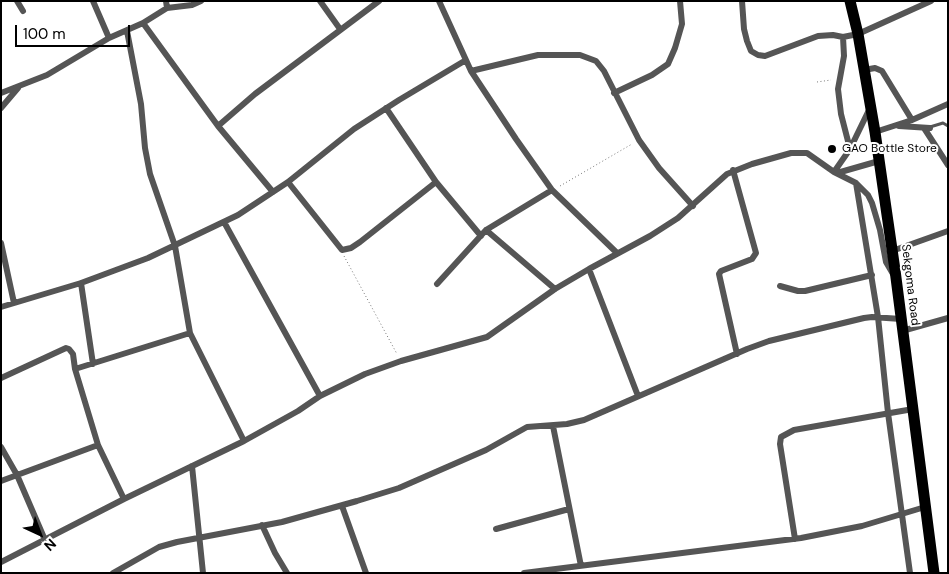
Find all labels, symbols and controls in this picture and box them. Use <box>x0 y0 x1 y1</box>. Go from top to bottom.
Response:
scale bar <box>18 15 132 47</box>
text: 100 m <box>23 24 66 44</box>
place label: GAO Bottle Store <box>842 142 937 156</box>
marker: GAO Bottle Store <box>826 143 838 155</box>
street label: Sekgoma Road <box>898 244 922 326</box>
north arrow <box>15 509 65 559</box>
text: N <box>40 535 60 555</box>

